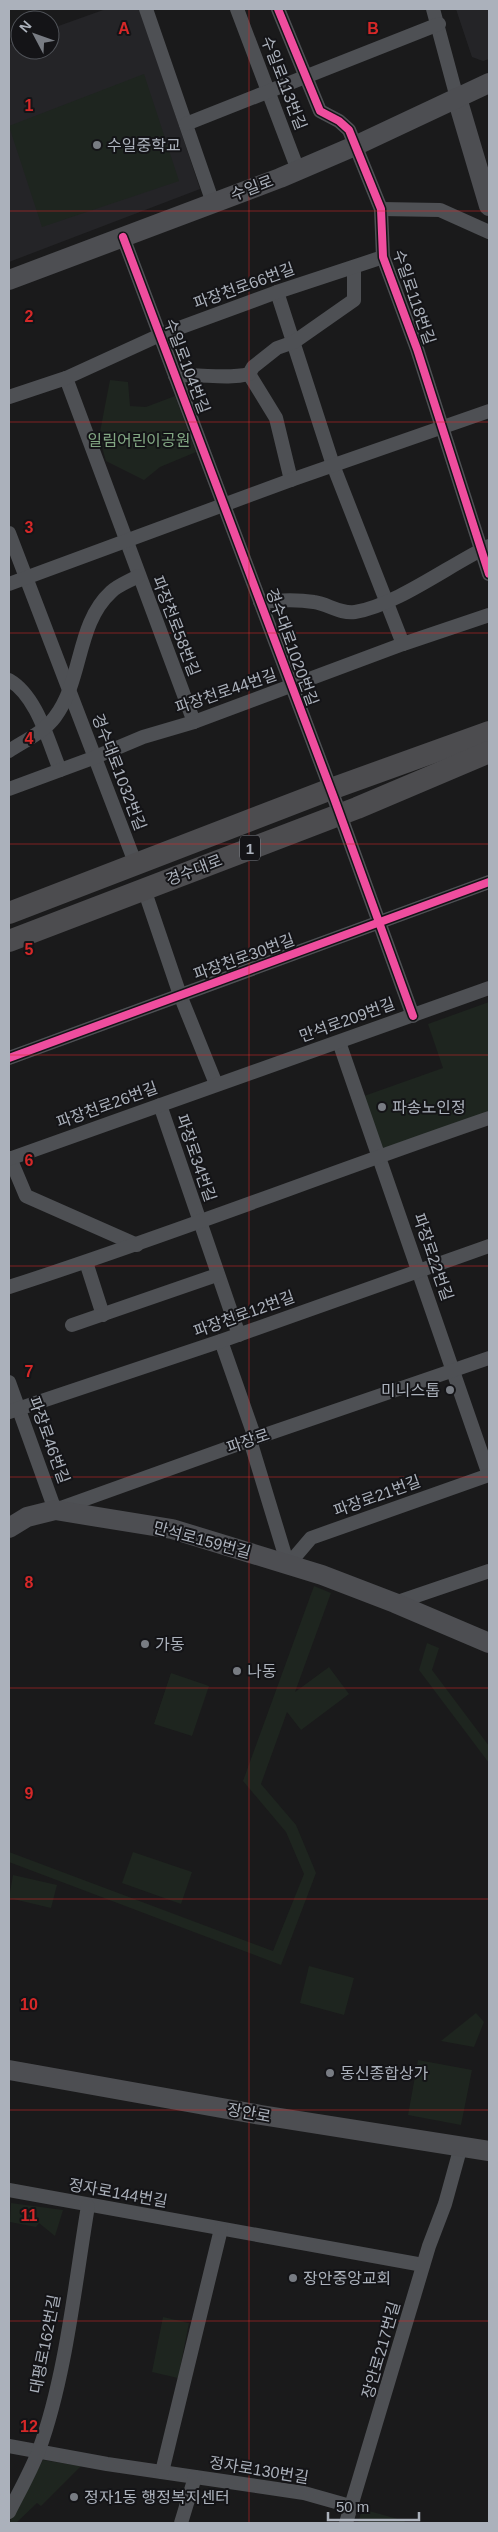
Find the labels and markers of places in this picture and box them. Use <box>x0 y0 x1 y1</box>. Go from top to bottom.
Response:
place label: 수일중학교 <box>107 137 181 154</box>
marker: 수일중학교 <box>91 139 103 151</box>
place label: 파송노인정 <box>392 1099 466 1116</box>
marker: 파송노인정 <box>376 1101 388 1113</box>
place label: 미니스톱 <box>381 1382 440 1399</box>
marker: 미니스톱 <box>444 1384 456 1396</box>
place label: 가동 <box>155 1636 185 1653</box>
marker: 가동 <box>139 1638 151 1650</box>
place label: 나동 <box>247 1663 277 1680</box>
marker: 나동 <box>231 1665 243 1677</box>
place label: 동신종합상가 <box>340 2065 429 2082</box>
marker: 동신종합상가 <box>324 2067 336 2079</box>
place label: 장안중앙교회 <box>303 2270 391 2287</box>
marker: 장안중앙교회 <box>287 2272 299 2284</box>
place label: 정자1동 행정복지센터 <box>84 2489 230 2506</box>
marker: 정자1동 행정복지센터 <box>68 2491 80 2503</box>

